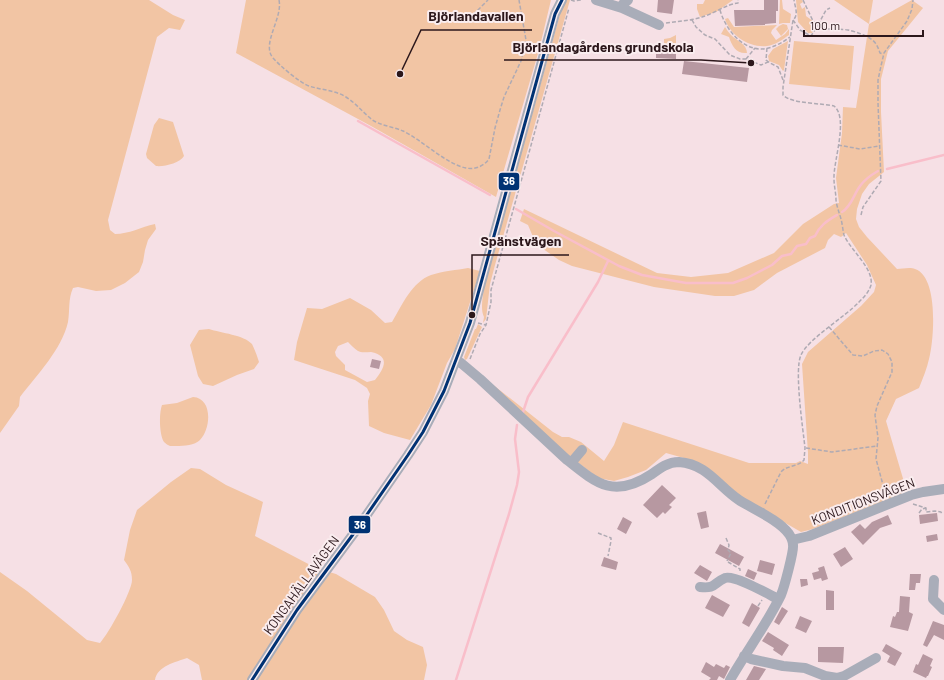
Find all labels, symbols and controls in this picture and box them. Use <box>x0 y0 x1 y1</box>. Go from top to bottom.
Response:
callout: Björlandavallen <box>421 4 532 30</box>
text: Björlandavallen <box>428 7 524 24</box>
scale bar <box>804 12 923 38</box>
text: 100 m <box>810 18 840 32</box>
callout: Björlandagårdens grundskola <box>504 34 701 60</box>
text: Björlandagårdens grundskola <box>512 38 694 55</box>
line badge: 36 <box>498 172 520 191</box>
text: 36 <box>503 174 515 187</box>
callout: Spänstvägen <box>472 229 569 255</box>
text: Spänstvägen <box>480 232 562 249</box>
street label: KONDITIONSVÄGEN <box>809 474 917 528</box>
line badge: 36 <box>348 515 371 534</box>
text: 36 <box>354 518 366 531</box>
street label: KONGAHÄLLAVÄGEN <box>260 532 342 638</box>

